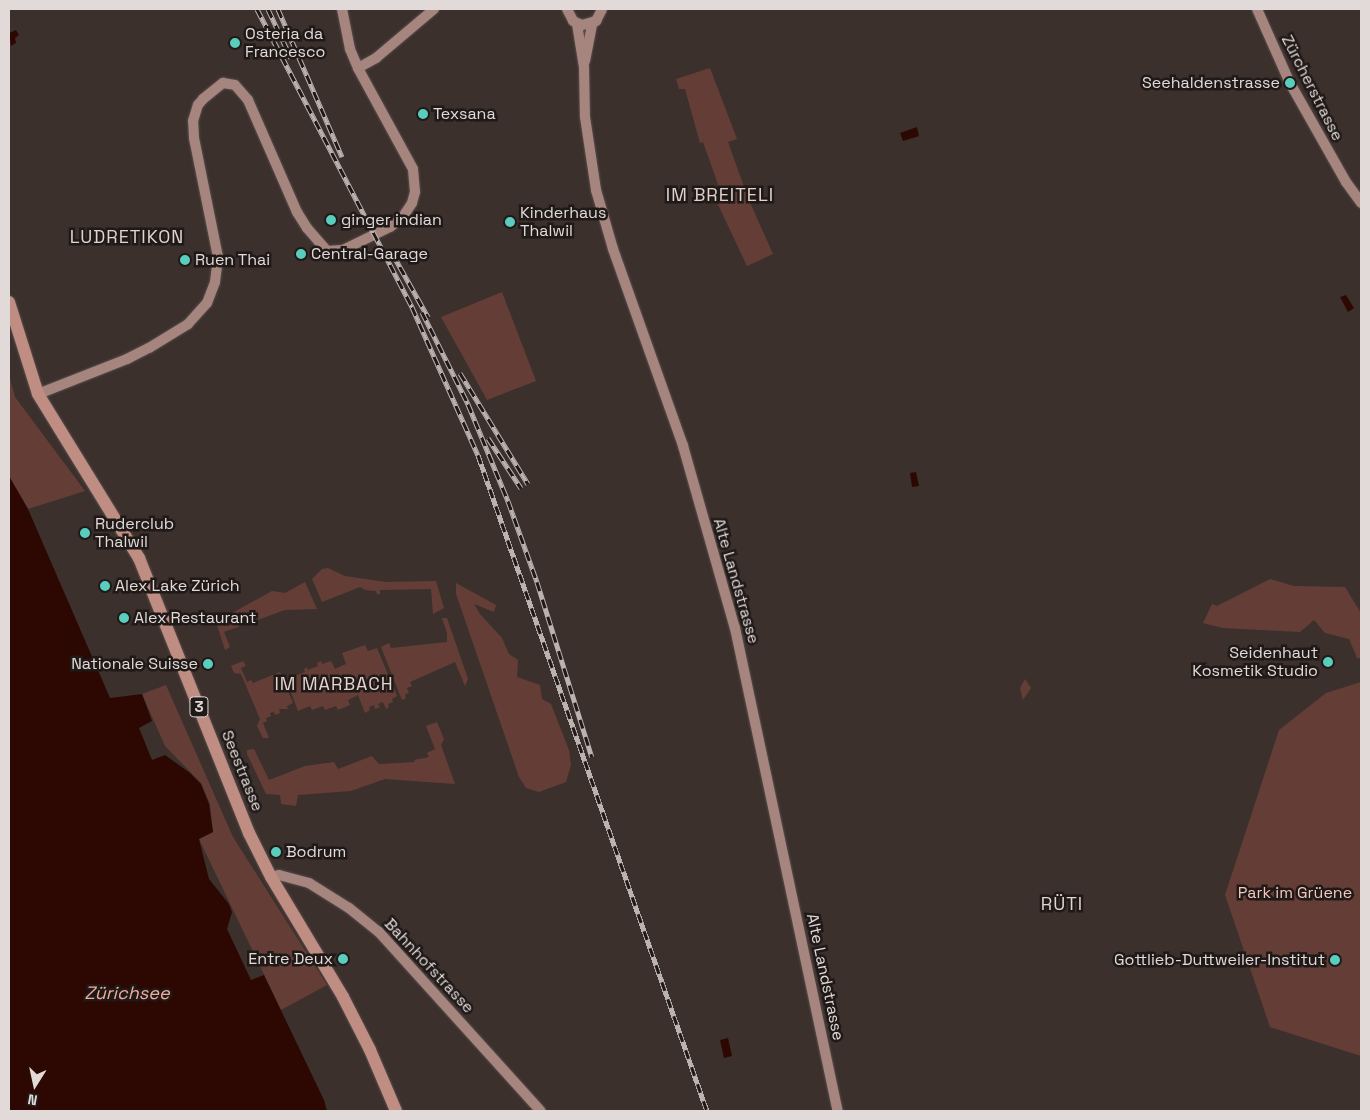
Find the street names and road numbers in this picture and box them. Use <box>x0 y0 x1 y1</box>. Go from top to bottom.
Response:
street label: Zürcherstrasse <box>1277 32 1347 144</box>
street label: Alte Landstrasse <box>709 516 763 646</box>
road number: 3 <box>189 694 209 720</box>
street label: Seestrasse <box>217 728 267 814</box>
street label: Alte Landstrasse <box>802 912 848 1042</box>
street label: Bahnhofstrasse <box>380 915 478 1017</box>

